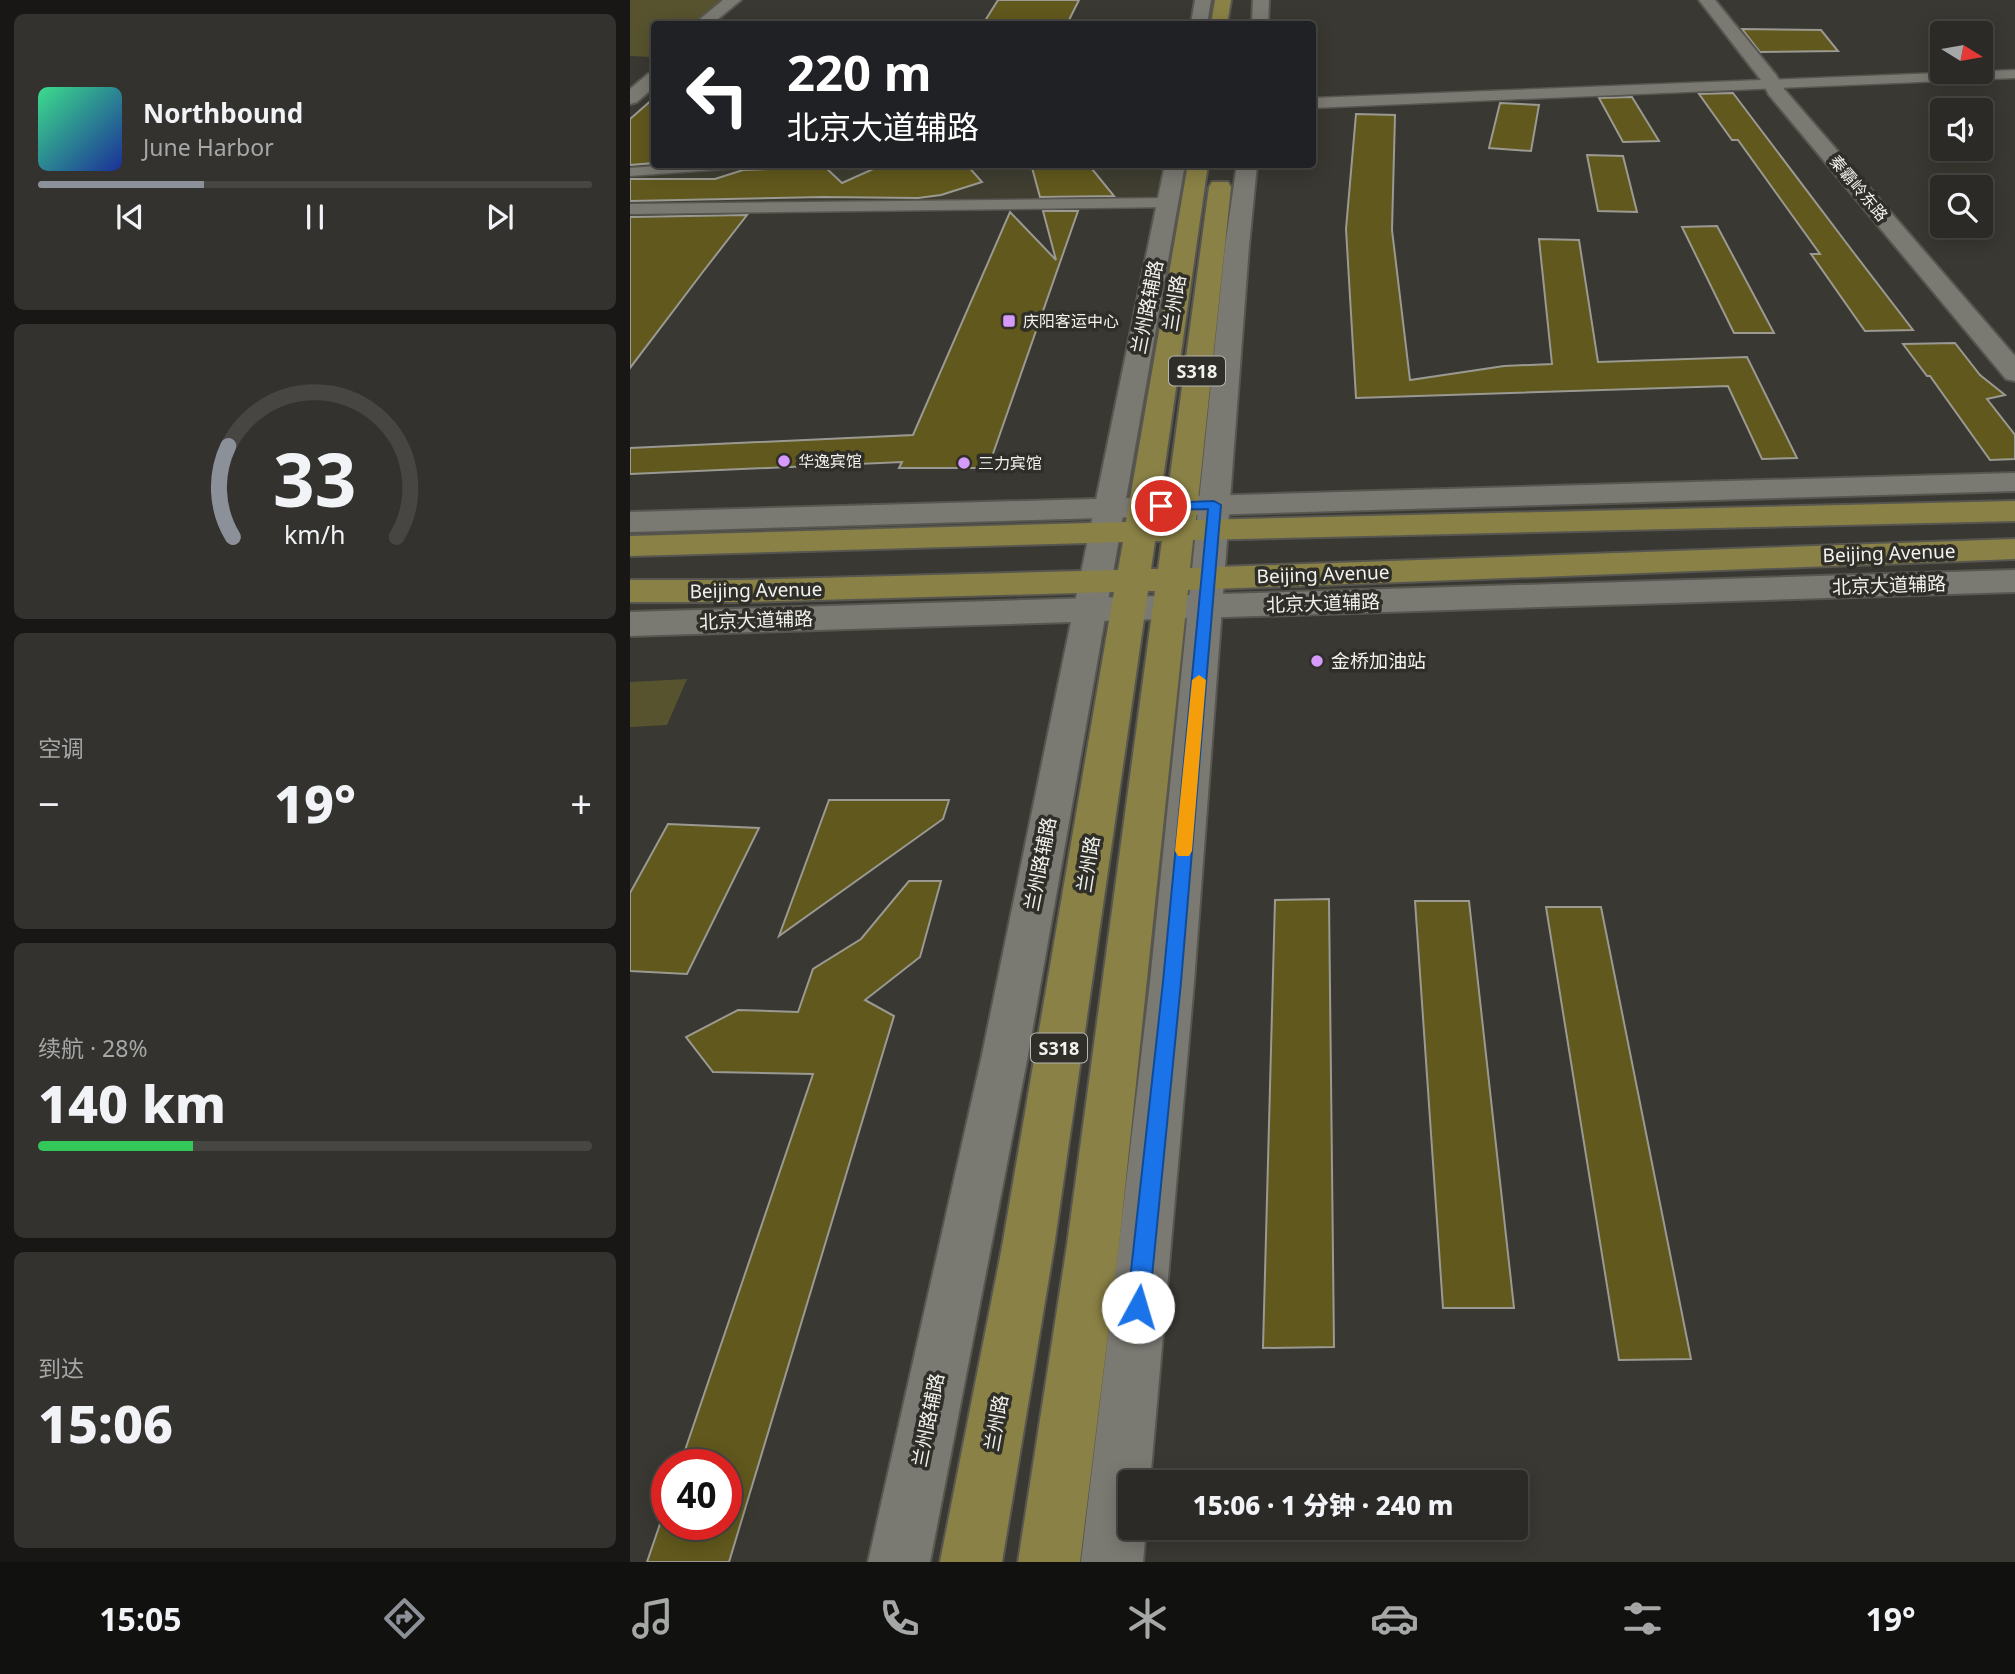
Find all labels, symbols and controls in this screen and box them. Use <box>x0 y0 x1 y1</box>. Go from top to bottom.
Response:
north arrow <box>1930 21 1993 84</box>
map controls <box>1930 21 1993 238</box>
text: 220 m <box>787 39 932 105</box>
icon: left <box>672 49 763 140</box>
text: Northbound <box>143 95 303 131</box>
button: sound <box>1930 98 1993 161</box>
text: 北京大道辅路 <box>787 105 979 148</box>
text: June Harbor <box>143 131 274 163</box>
street label: 秦霸岭东路 <box>1825 150 1893 226</box>
button: search <box>1930 175 1993 238</box>
icon: previous <box>111 198 149 236</box>
icon: pause <box>296 198 334 236</box>
icon: next <box>481 198 519 236</box>
street label: 兰州路辅路 <box>1125 258 1169 356</box>
street label: 兰州路 <box>1157 273 1191 333</box>
place label: 庆阳客运中心 <box>1023 310 1119 332</box>
marker: 庆阳客运中心 <box>1001 313 1017 329</box>
road number: S318 <box>1169 356 1225 386</box>
text: 33 <box>273 430 357 529</box>
place label: 华逸宾馆 <box>798 450 862 472</box>
place label: 三力宾馆 <box>978 452 1042 474</box>
marker: 华逸宾馆 <box>776 453 792 469</box>
marker: 三力宾馆 <box>956 455 972 471</box>
pin <box>1131 476 1191 536</box>
icon: arrive <box>1142 487 1180 525</box>
text: km/h <box>284 517 346 551</box>
street label: Beijing Avenue <box>1822 538 1956 568</box>
street label: Beijing Avenue <box>1256 559 1390 589</box>
street label: 北京大道辅路 <box>1832 570 1946 600</box>
street label: Beijing Avenue <box>689 576 823 604</box>
street label: 北京大道辅路 <box>1266 588 1380 618</box>
street label: 北京大道辅路 <box>699 605 813 635</box>
place label: 金桥加油站 <box>1331 648 1426 674</box>
marker: 金桥加油站 <box>1309 653 1325 669</box>
text: 空调 <box>38 732 84 764</box>
text: 19° <box>274 767 356 838</box>
text: − <box>38 777 60 829</box>
text: + <box>570 777 592 829</box>
street label: 兰州路辅路 <box>1018 815 1062 913</box>
street label: 兰州路 <box>1071 834 1105 894</box>
text: 续航 · 28% <box>38 1032 148 1064</box>
road number: S318 <box>1031 1034 1087 1063</box>
text: 140 km <box>38 1067 226 1138</box>
position arrow <box>1101 1270 1175 1344</box>
text: 到达 <box>38 1352 84 1384</box>
street label: 兰州路辅路 <box>906 1371 950 1469</box>
text: 15:06 <box>38 1387 173 1458</box>
street label: 兰州路 <box>978 1393 1014 1453</box>
speed limit sign: 40 <box>651 1449 742 1540</box>
text: 15:06 · 1 分钟 · 240 m <box>1193 1487 1453 1523</box>
icon: directions <box>380 1594 429 1643</box>
icon: music <box>628 1594 677 1643</box>
icon: phone <box>875 1594 924 1643</box>
icon: climate <box>1123 1594 1172 1643</box>
icon: car <box>1370 1594 1419 1643</box>
icon: filters <box>1618 1594 1667 1643</box>
text: 15:05 <box>99 1597 182 1640</box>
text: 19° <box>1865 1597 1916 1640</box>

